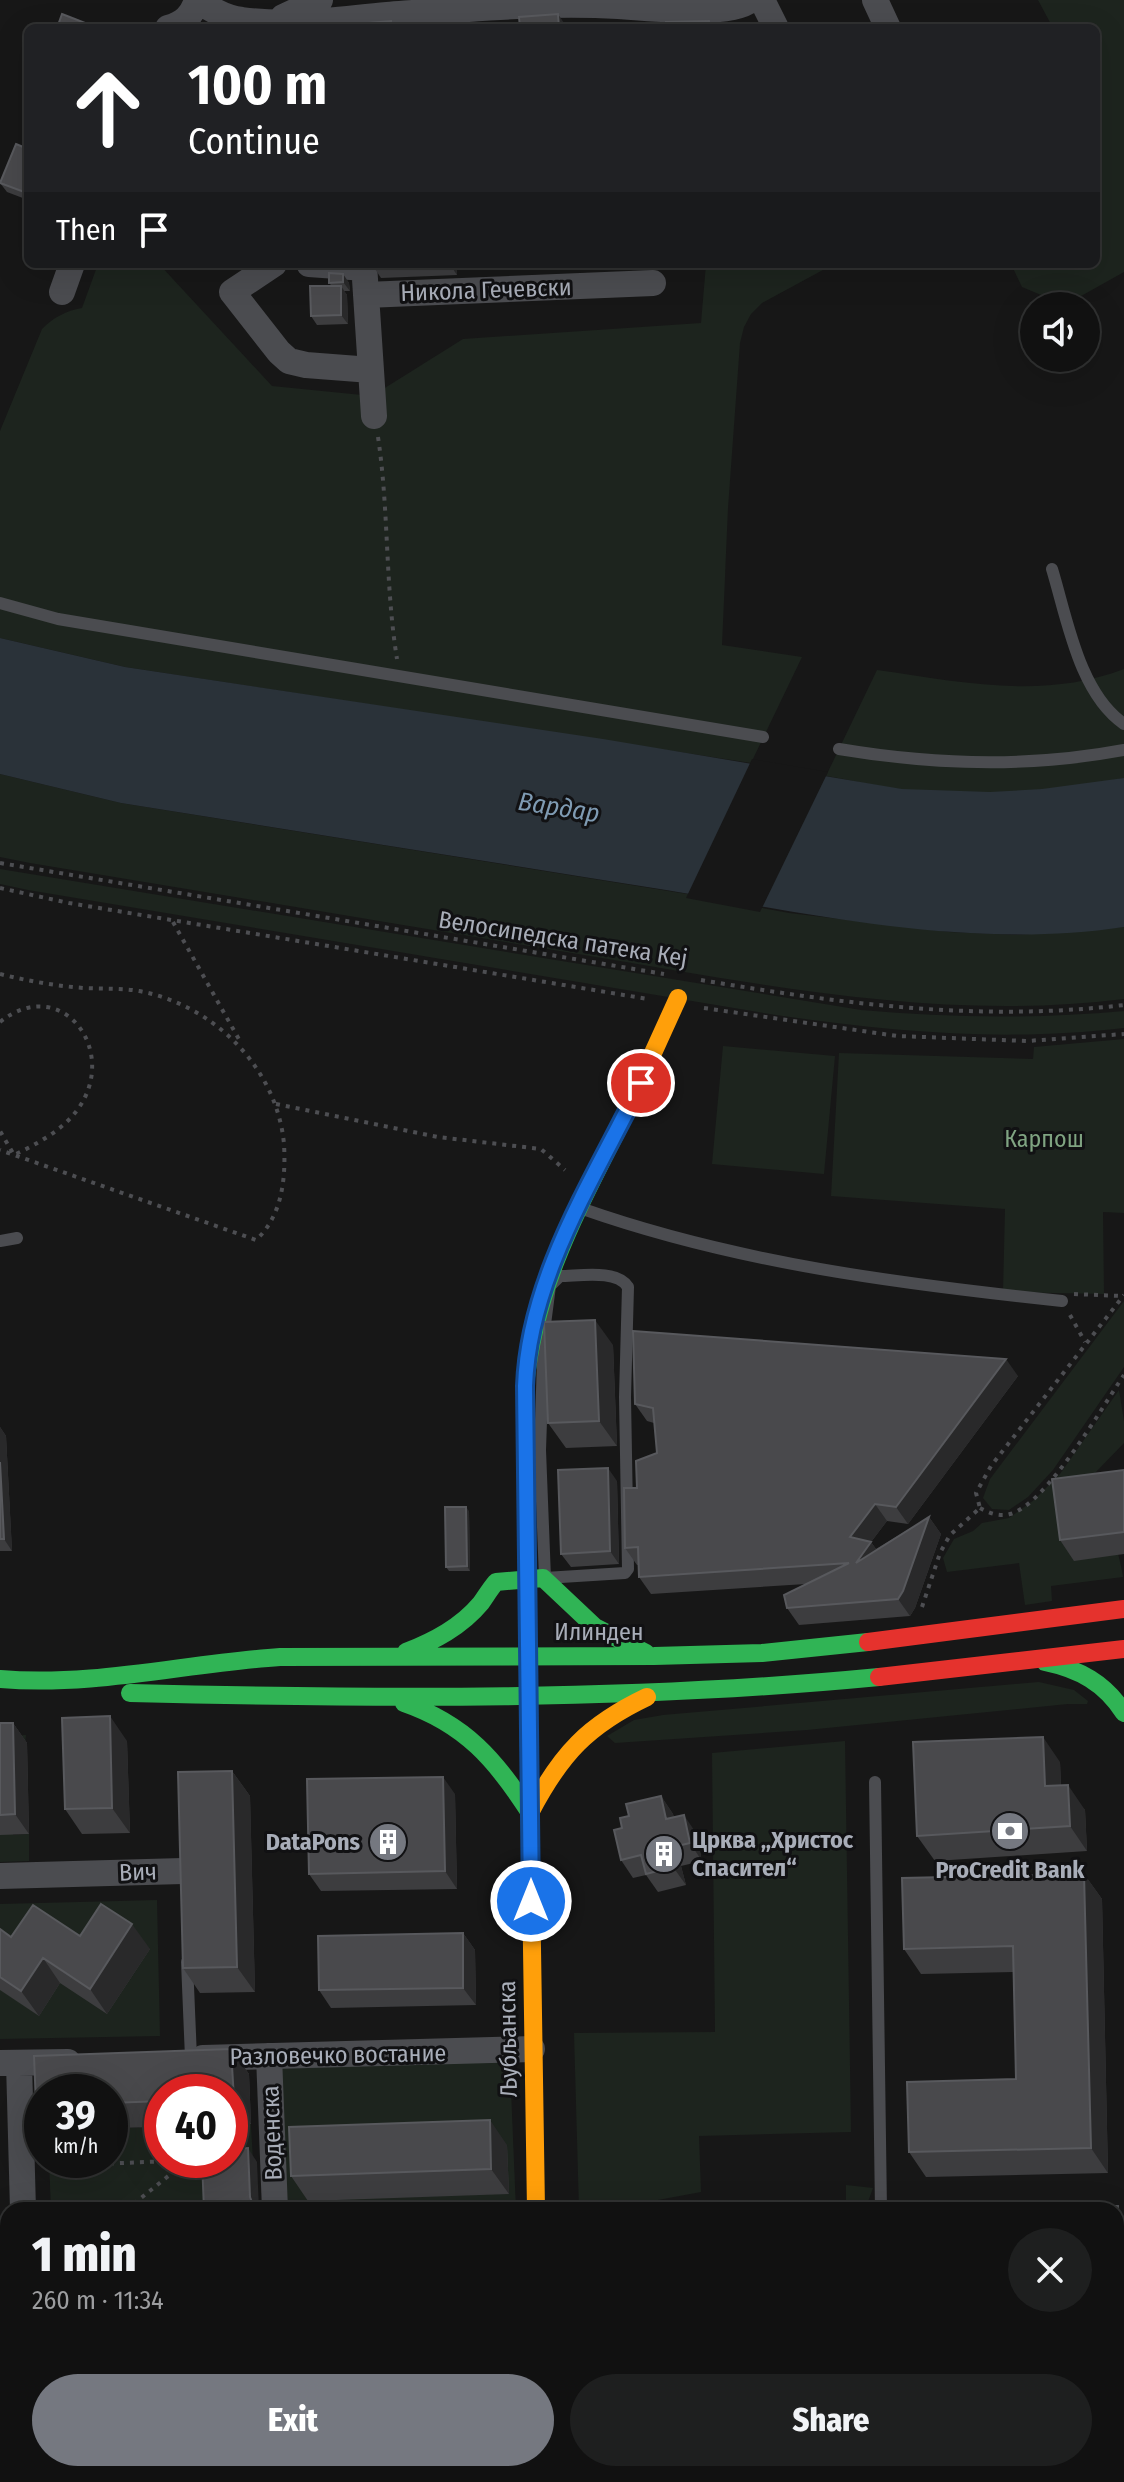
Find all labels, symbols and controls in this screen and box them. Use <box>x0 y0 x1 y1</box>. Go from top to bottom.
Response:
text: 100 m <box>188 52 327 119</box>
icon: ahead <box>56 56 160 160</box>
text: Continue <box>188 120 320 164</box>
icon: arrive <box>132 208 176 252</box>
text: Then <box>56 212 116 248</box>
street label: Никола Гечевски <box>400 273 572 307</box>
map controls <box>1020 292 1100 372</box>
button: sound <box>1020 292 1100 372</box>
water label: Вардар <box>516 786 602 829</box>
street label: Велосипедска патека Кеј <box>437 906 689 972</box>
pin <box>607 1049 675 1117</box>
icon: arrive <box>619 1061 663 1105</box>
park label: Карпош <box>1004 1125 1084 1153</box>
street label: Илинден <box>554 1618 644 1646</box>
bank icon: ProCredit Bank <box>989 1810 1031 1852</box>
building icon: DataPons <box>367 1821 409 1863</box>
place label: Црква „Христос Спасител“ <box>692 1826 854 1882</box>
place label: DataPons <box>266 1828 360 1856</box>
building icon: Црква „Христос Спасител“ <box>643 1833 685 1875</box>
place label: ProCredit Bank <box>936 1856 1085 1884</box>
street label: Вич <box>119 1857 157 1887</box>
position arrow <box>489 1859 573 1943</box>
street label: Љубљанска <box>493 1980 523 2098</box>
street label: Разловечко востание <box>229 2039 447 2071</box>
speed limit sign: 40 <box>144 2074 248 2178</box>
street label: Воденска <box>256 2085 288 2181</box>
text: 39 <box>56 2092 96 2140</box>
text: km/h <box>54 2134 98 2158</box>
text: 1 min <box>32 2226 136 2284</box>
button: close <box>1008 2228 1092 2312</box>
text: 260 m · 11:34 <box>32 2285 164 2316</box>
button: Exit <box>32 2374 554 2466</box>
button: Share <box>570 2374 1092 2466</box>

